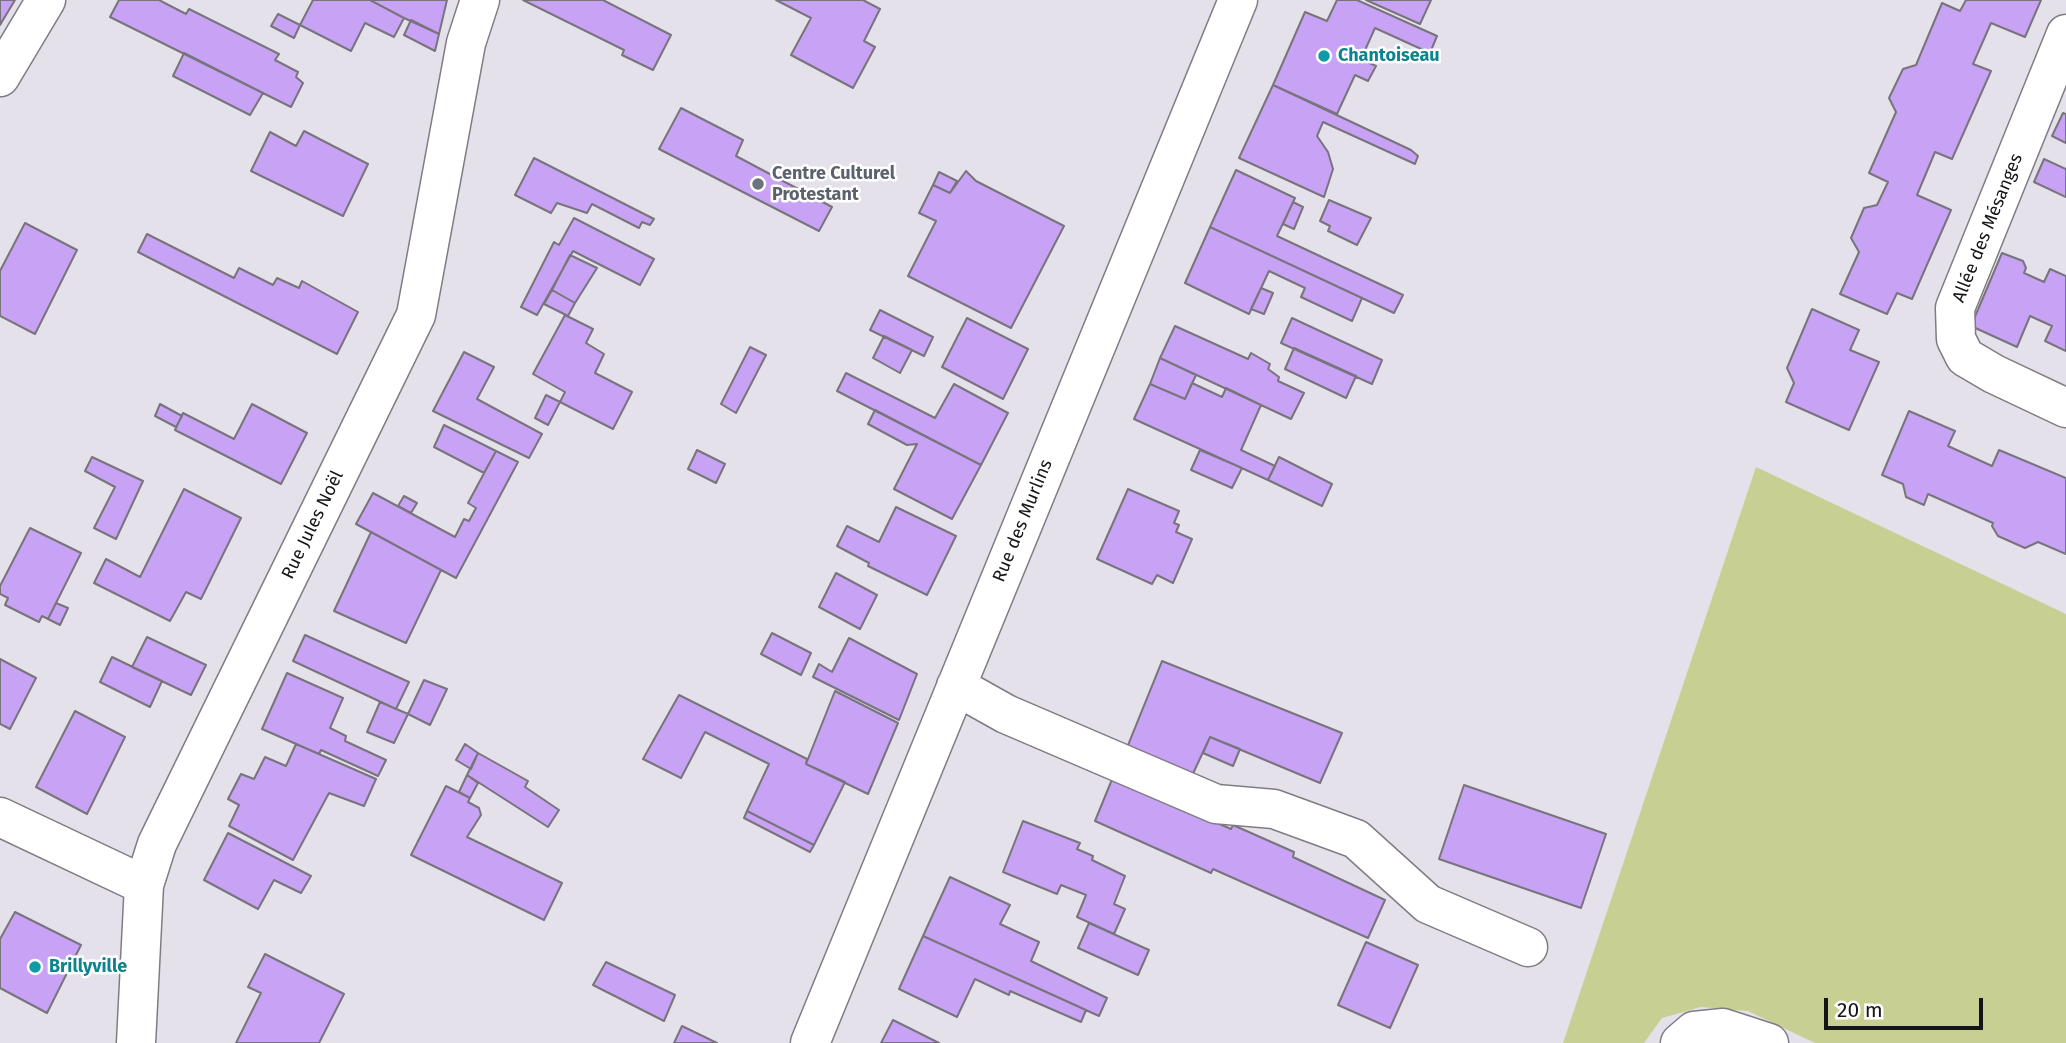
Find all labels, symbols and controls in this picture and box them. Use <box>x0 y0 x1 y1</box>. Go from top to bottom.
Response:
place label: Chantoiseau <box>1338 45 1440 67</box>
marker: Chantoiseau <box>1316 48 1332 64</box>
street label: Allée des Mésanges <box>1948 150 2028 306</box>
place label: Centre Culturel Protestant <box>772 163 895 206</box>
marker: Centre Culturel Protestant <box>750 176 766 192</box>
street label: Rue des Murlins <box>989 456 1057 586</box>
street label: Rue Jules Noël <box>277 467 349 583</box>
place label: Brillyville <box>49 956 127 978</box>
marker: Brillyville <box>27 959 43 975</box>
scale bar <box>1828 984 1987 1028</box>
text: 20 m <box>1837 997 1883 1023</box>

